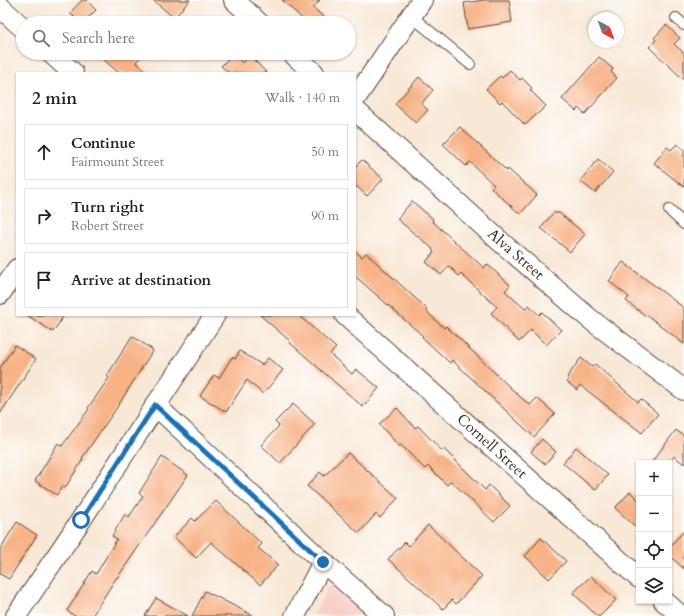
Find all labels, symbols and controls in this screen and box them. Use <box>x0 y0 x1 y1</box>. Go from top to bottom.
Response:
north arrow <box>588 12 624 48</box>
search box <box>16 16 356 60</box>
icon: search <box>30 27 52 49</box>
text: Search here <box>62 28 135 48</box>
text: 2 min <box>32 87 77 110</box>
text: Walk · 140 m <box>265 89 340 107</box>
text: Continue <box>71 133 136 153</box>
icon: ahead <box>33 141 55 163</box>
text: 50 m <box>311 143 339 161</box>
text: Fairmount Street <box>71 153 164 171</box>
text: Turn right <box>71 197 144 217</box>
icon: right <box>33 205 55 227</box>
text: 90 m <box>311 207 339 225</box>
text: Robert Street <box>71 217 144 235</box>
street label: Alva Street <box>484 224 549 284</box>
icon: arrive <box>33 269 55 291</box>
text: Arrive at destination <box>71 270 211 290</box>
street label: Cornell Street <box>453 409 532 483</box>
map controls <box>636 460 672 604</box>
button: + <box>636 460 672 496</box>
button: − <box>636 496 672 532</box>
route start <box>72 511 90 529</box>
button: locate <box>636 532 672 568</box>
route end <box>314 553 332 571</box>
button: layers <box>636 568 672 604</box>

